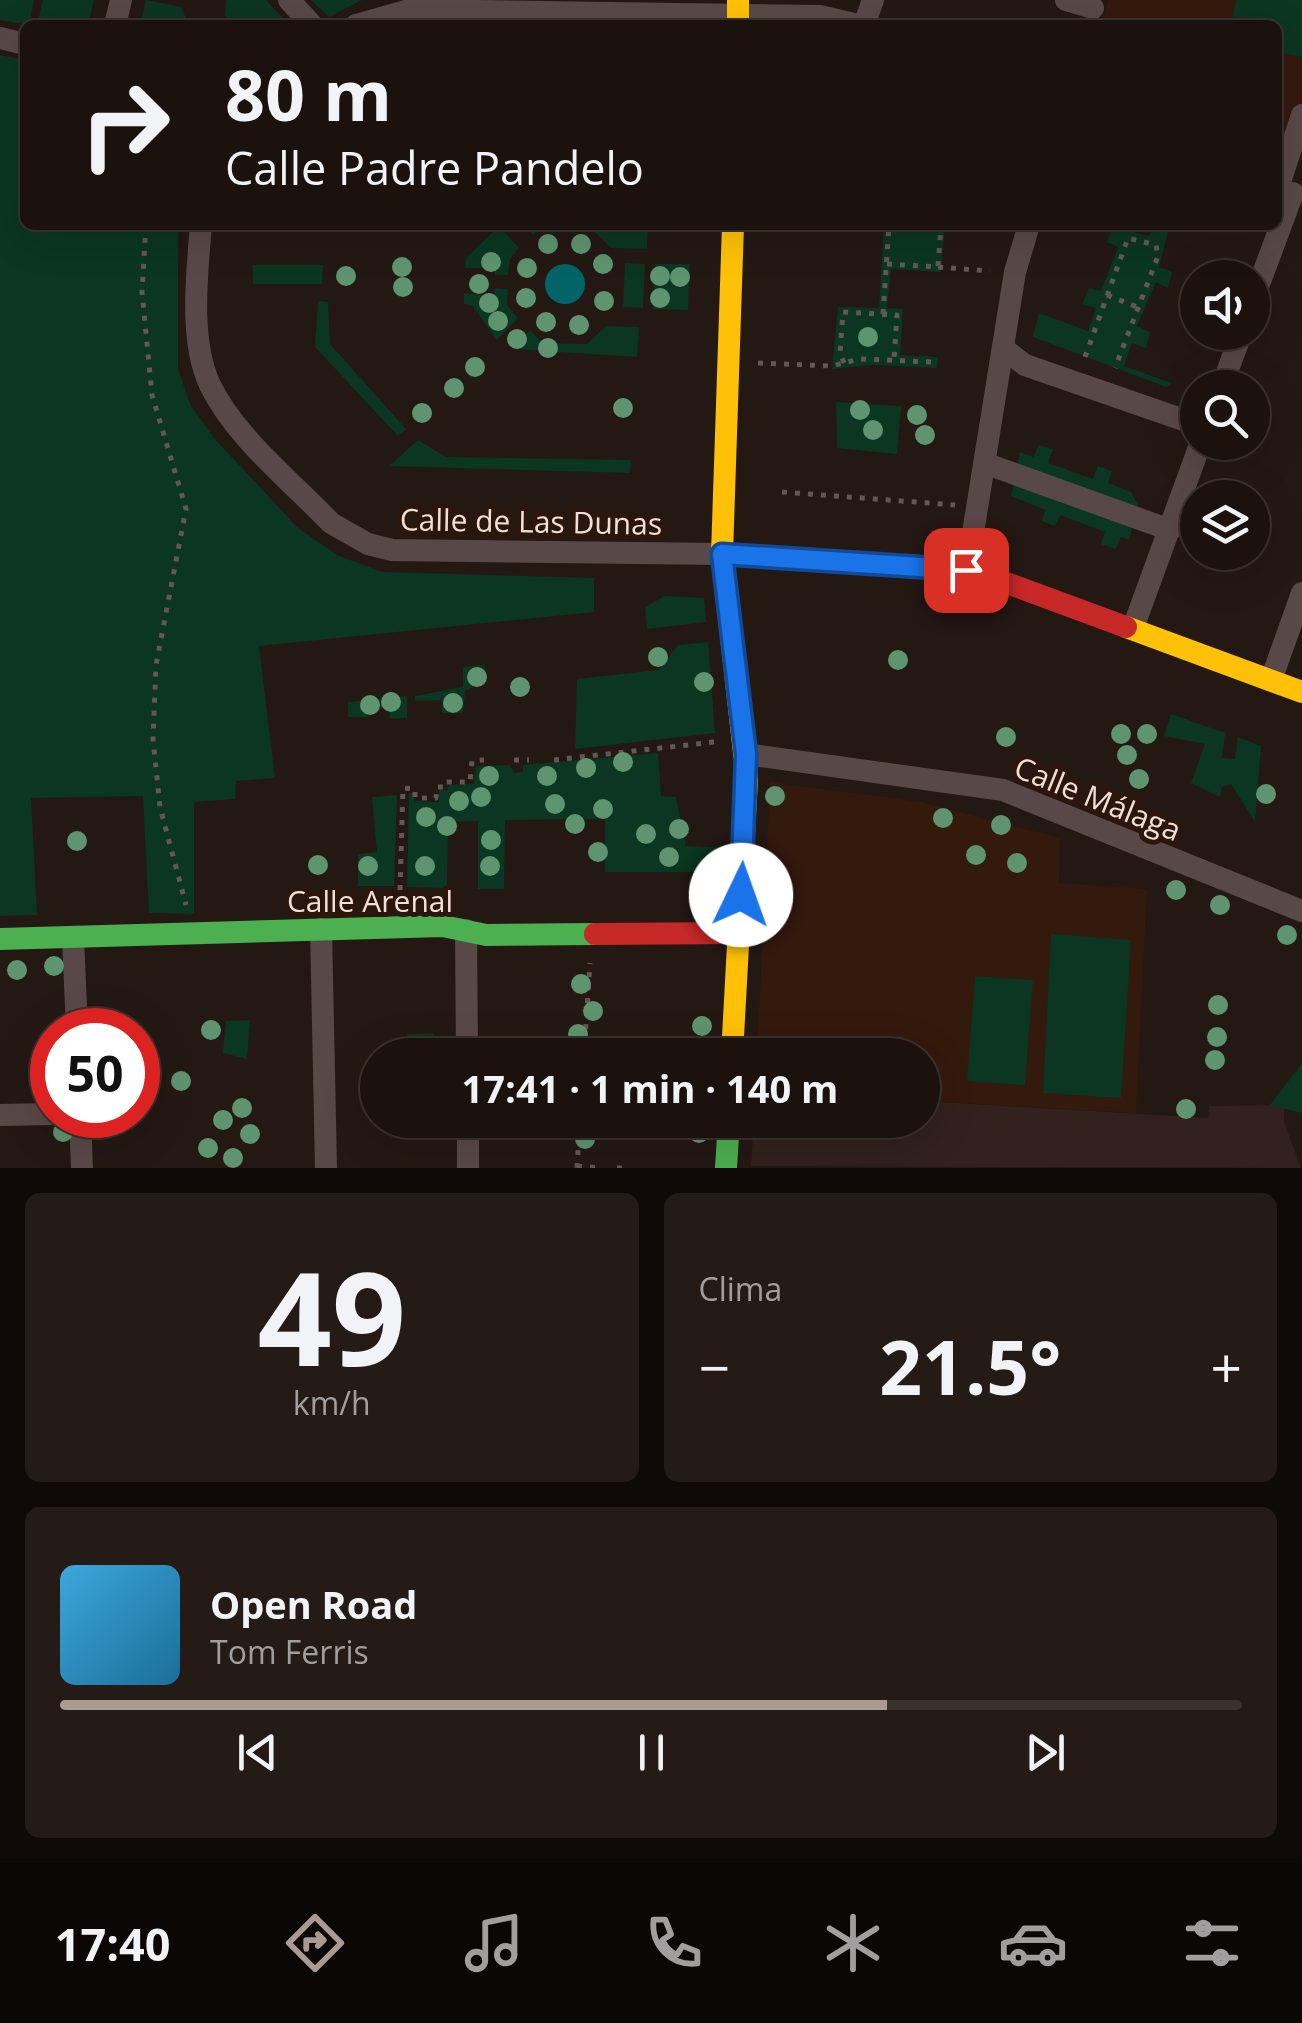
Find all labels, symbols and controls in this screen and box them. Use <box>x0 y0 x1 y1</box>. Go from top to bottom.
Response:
text: 80 m <box>225 46 392 142</box>
icon: right <box>60 60 190 190</box>
text: Calle Padre Pandelo <box>225 137 644 198</box>
map controls <box>1180 260 1270 570</box>
button: sound <box>1180 260 1270 350</box>
button: search <box>1180 370 1270 460</box>
button: layers <box>1180 480 1270 570</box>
street label: Calle de Las Dunas <box>400 498 662 544</box>
pin <box>924 528 1009 613</box>
icon: arrive <box>939 543 994 598</box>
street label: Calle Málaga <box>1009 746 1187 850</box>
position arrow <box>689 843 793 947</box>
street label: Calle Arenal <box>287 880 453 921</box>
speed limit sign: 50 <box>30 1008 160 1138</box>
text: 17:41 · 1 min · 140 m <box>462 1062 838 1114</box>
text: 49 <box>257 1227 406 1404</box>
text: Clima <box>699 1267 782 1310</box>
text: 21.5° <box>879 1315 1061 1417</box>
text: − <box>699 1329 730 1404</box>
text: + <box>1211 1329 1242 1404</box>
text: km/h <box>293 1381 371 1424</box>
text: Open Road <box>210 1578 417 1630</box>
text: Tom Ferris <box>210 1630 369 1673</box>
icon: previous <box>230 1725 285 1780</box>
icon: pause <box>624 1725 679 1780</box>
icon: next <box>1018 1725 1073 1780</box>
icon: directions <box>280 1908 350 1978</box>
icon: music <box>459 1908 529 1978</box>
icon: phone <box>639 1908 709 1978</box>
icon: climate <box>818 1908 888 1978</box>
icon: car <box>998 1908 1068 1978</box>
icon: filters <box>1177 1908 1247 1978</box>
text: 17:40 <box>55 1913 170 1974</box>

